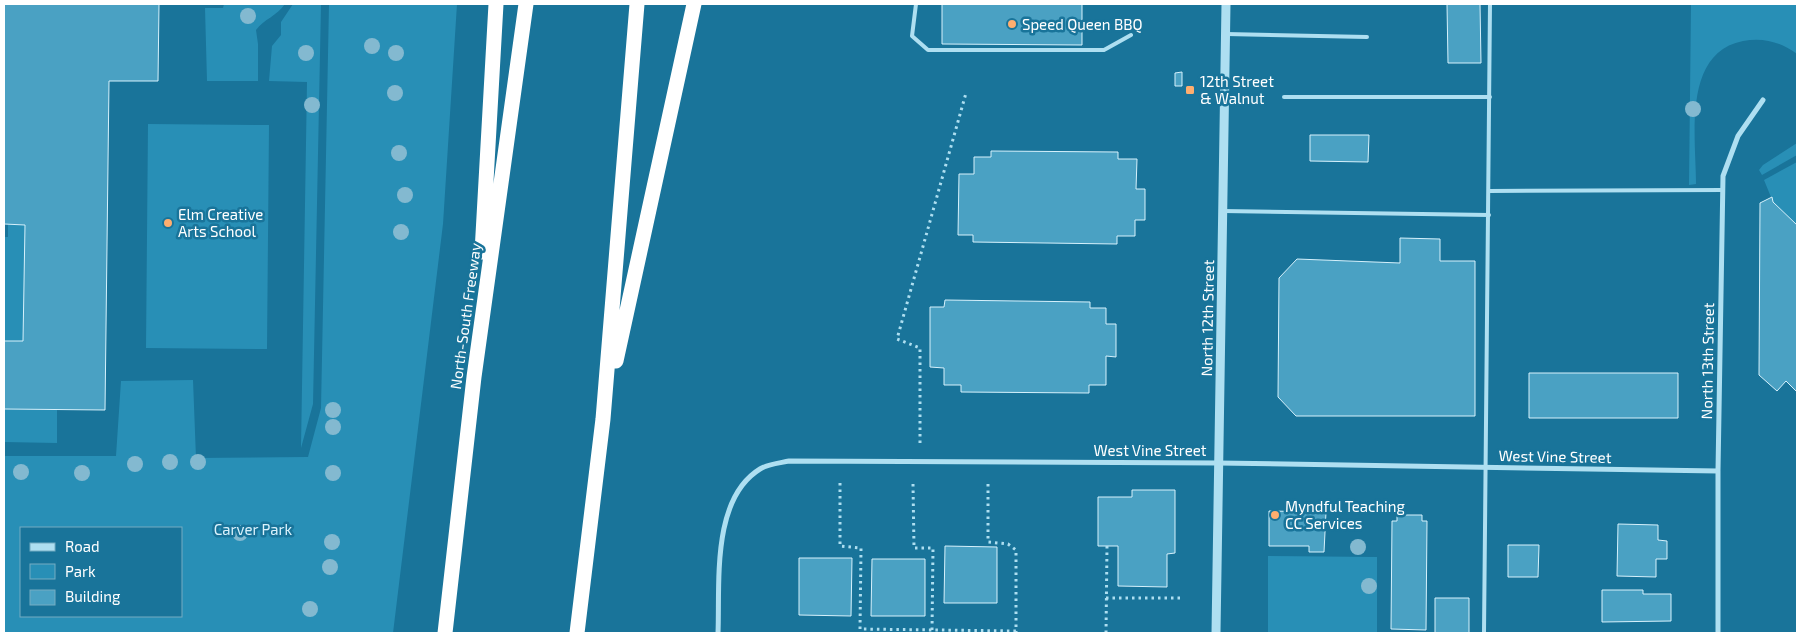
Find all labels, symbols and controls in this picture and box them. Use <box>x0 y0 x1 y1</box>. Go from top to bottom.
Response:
place label: Speed Queen BBQ <box>1022 15 1143 34</box>
marker: Speed Queen BBQ <box>1006 18 1018 30</box>
place label: 12th Street & Walnut <box>1200 72 1274 107</box>
marker: 12th Street & Walnut <box>1184 84 1196 96</box>
place label: Elm Creative Arts School <box>178 205 263 240</box>
marker: Elm Creative Arts School <box>162 217 174 229</box>
street label: North-South Freeway <box>446 242 484 390</box>
street label: North 12th Street <box>1197 259 1217 377</box>
street label: North 13th Street <box>1697 302 1717 419</box>
street label: West Vine Street <box>1094 441 1207 459</box>
street label: West Vine Street <box>1498 446 1612 466</box>
place label: Myndful Teaching CC Services <box>1285 497 1406 532</box>
marker: Myndful Teaching CC Services <box>1269 509 1281 521</box>
park label: Carver Park <box>214 520 293 538</box>
legend <box>20 527 182 617</box>
text: Road <box>65 537 100 555</box>
text: Park <box>65 562 96 580</box>
text: Building <box>65 587 121 605</box>

